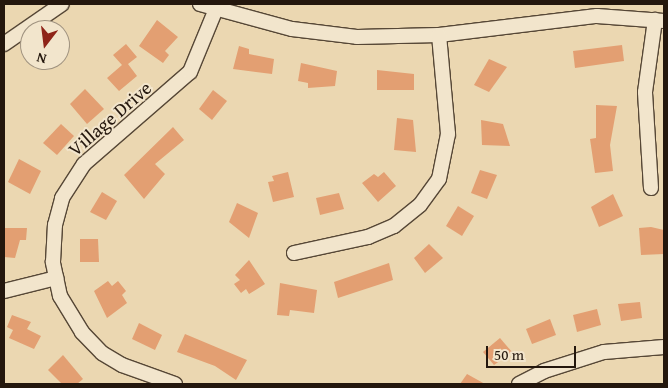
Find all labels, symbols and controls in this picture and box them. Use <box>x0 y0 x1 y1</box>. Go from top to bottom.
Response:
north arrow <box>20 20 70 70</box>
text: N <box>34 48 48 69</box>
street label: Village Drive <box>64 77 156 161</box>
scale bar <box>488 336 578 368</box>
text: 50 m <box>494 344 524 365</box>

